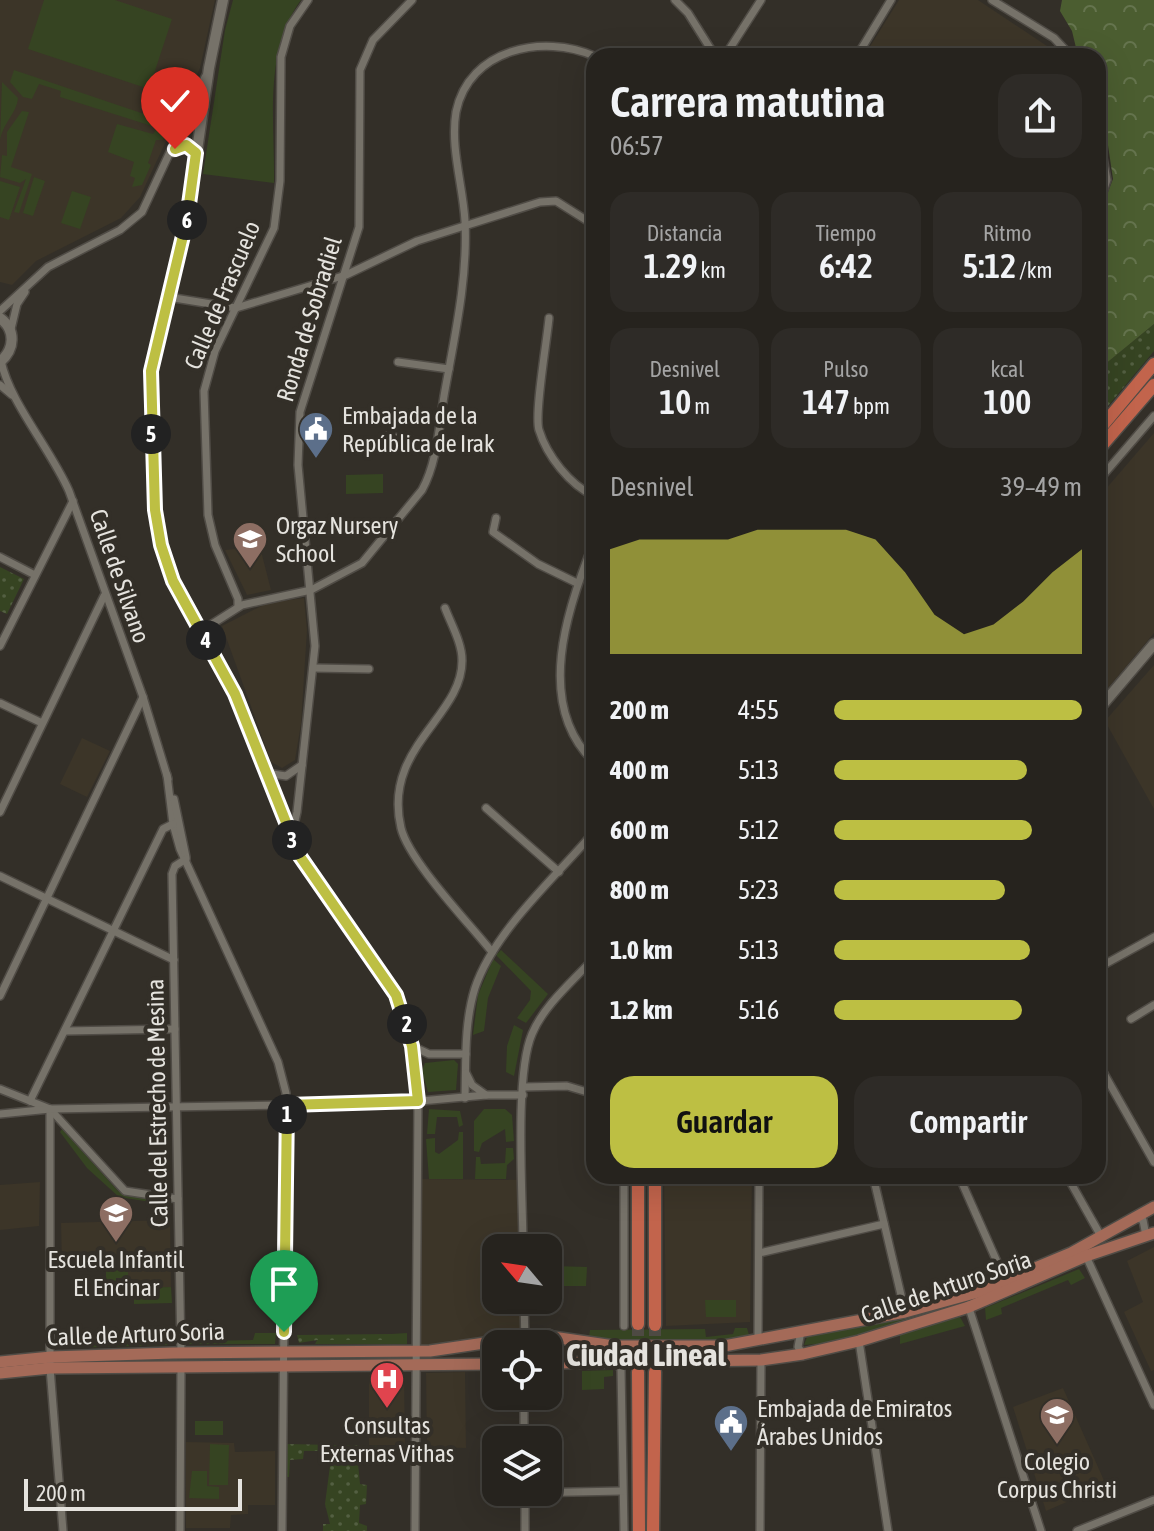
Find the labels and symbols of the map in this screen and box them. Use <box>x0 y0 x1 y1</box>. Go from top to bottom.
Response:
pin <box>141 67 209 149</box>
pin: 6 <box>167 200 207 240</box>
street label: Calle de Frascuelo <box>179 217 265 373</box>
street label: Ronda de Sobradiel <box>271 233 347 405</box>
place label: Embajada de la República de Irak <box>342 402 495 457</box>
public building icon: Embajada de la República de Irak <box>297 410 335 460</box>
pin: 5 <box>131 414 171 454</box>
street label: Calle de Silvano <box>85 506 155 646</box>
place label: Orgaz Nursery School <box>276 512 399 567</box>
school or university icon: Orgaz Nursery School <box>231 520 269 570</box>
pin: 4 <box>186 620 226 660</box>
pin: 3 <box>272 820 312 860</box>
street label: Calle del Estrecho de Mesina <box>141 979 173 1227</box>
pin: 2 <box>387 1004 427 1044</box>
pin: 1 <box>267 1094 307 1134</box>
school or university icon: Escuela Infantil El Encinar <box>97 1194 135 1244</box>
north arrow <box>482 1234 562 1314</box>
street label: Calle de Arturo Soria <box>857 1245 1035 1329</box>
place label: Escuela Infantil El Encinar <box>48 1246 185 1301</box>
pin <box>250 1250 318 1332</box>
street label: Calle de Arturo Soria <box>47 1317 225 1351</box>
district label: Ciudad Lineal <box>566 1336 727 1373</box>
hospital icon: Consultas Externas Vithas <box>368 1360 406 1410</box>
place label: Embajada de Emiratos Árabes Unidos <box>757 1395 952 1450</box>
school or university icon: Colegio Corpus Christi <box>1038 1396 1076 1446</box>
public building icon: Embajada de Emiratos Árabes Unidos <box>712 1403 750 1453</box>
place label: Consultas Externas Vithas <box>320 1412 454 1467</box>
place label: Colegio Corpus Christi <box>997 1448 1117 1503</box>
scale bar <box>24 1475 242 1511</box>

